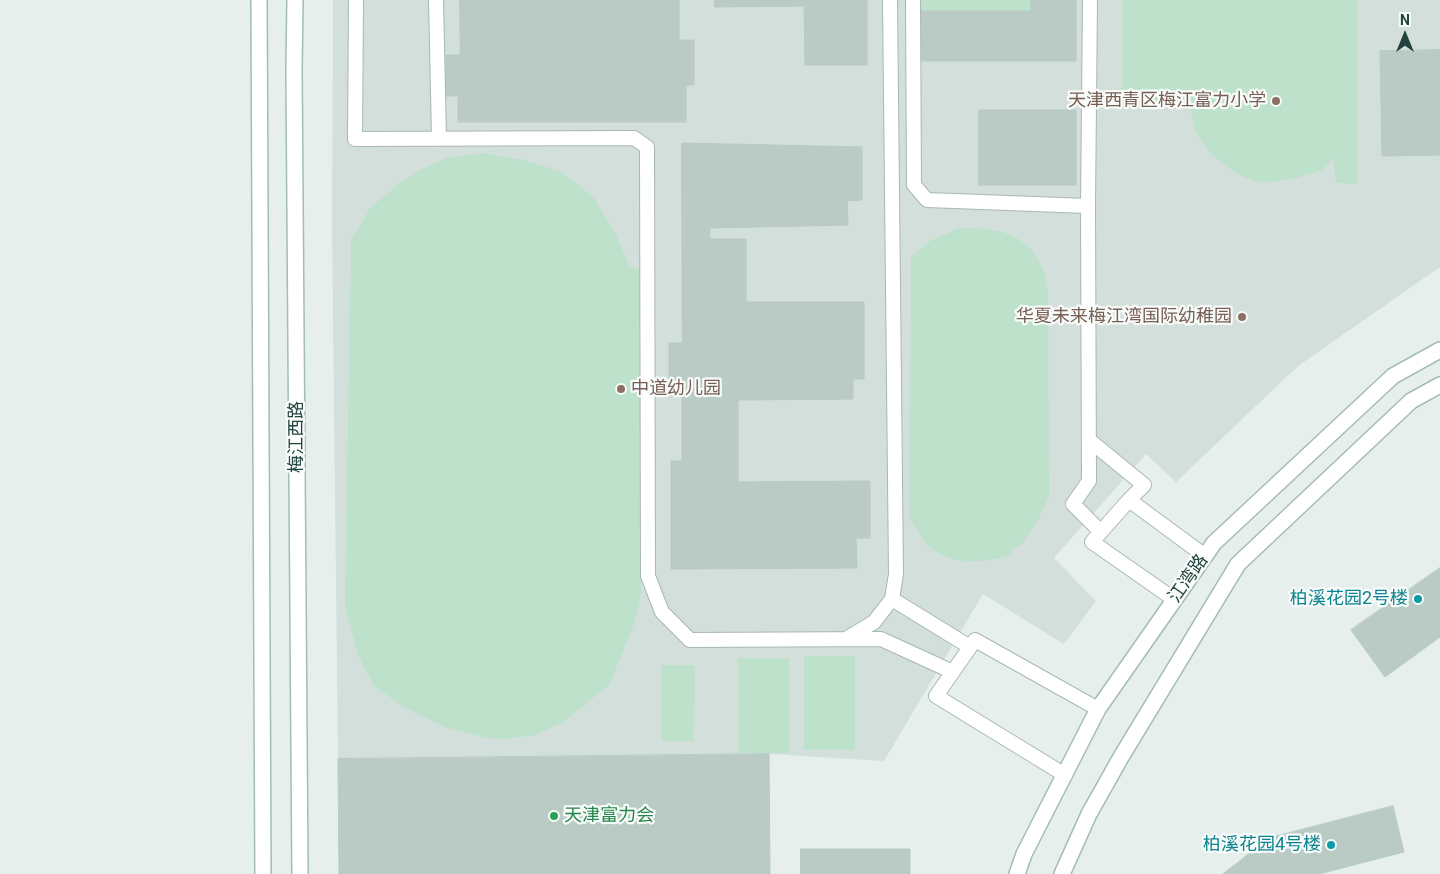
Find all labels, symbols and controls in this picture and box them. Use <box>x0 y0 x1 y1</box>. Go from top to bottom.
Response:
north arrow <box>1380 10 1430 60</box>
text: N <box>1400 12 1410 28</box>
place label: 天津西青区梅江富力小学 <box>1068 90 1266 112</box>
marker: 天津西青区梅江富力小学 <box>1270 95 1282 107</box>
place label: 华夏未来梅江湾国际幼稚园 <box>1016 306 1232 328</box>
marker: 华夏未来梅江湾国际幼稚园 <box>1236 311 1248 323</box>
place label: 中道幼儿园 <box>631 378 721 400</box>
marker: 中道幼儿园 <box>615 383 627 395</box>
street label: 梅江西路 <box>286 401 308 473</box>
street label: 江湾路 <box>1165 551 1213 607</box>
place label: 柏溪花园2号楼 <box>1290 588 1408 610</box>
marker: 柏溪花园2号楼 <box>1412 593 1424 605</box>
place label: 天津富力会 <box>564 805 654 827</box>
marker: 天津富力会 <box>548 810 560 822</box>
place label: 柏溪花园4号楼 <box>1203 834 1321 856</box>
marker: 柏溪花园4号楼 <box>1325 839 1337 851</box>

